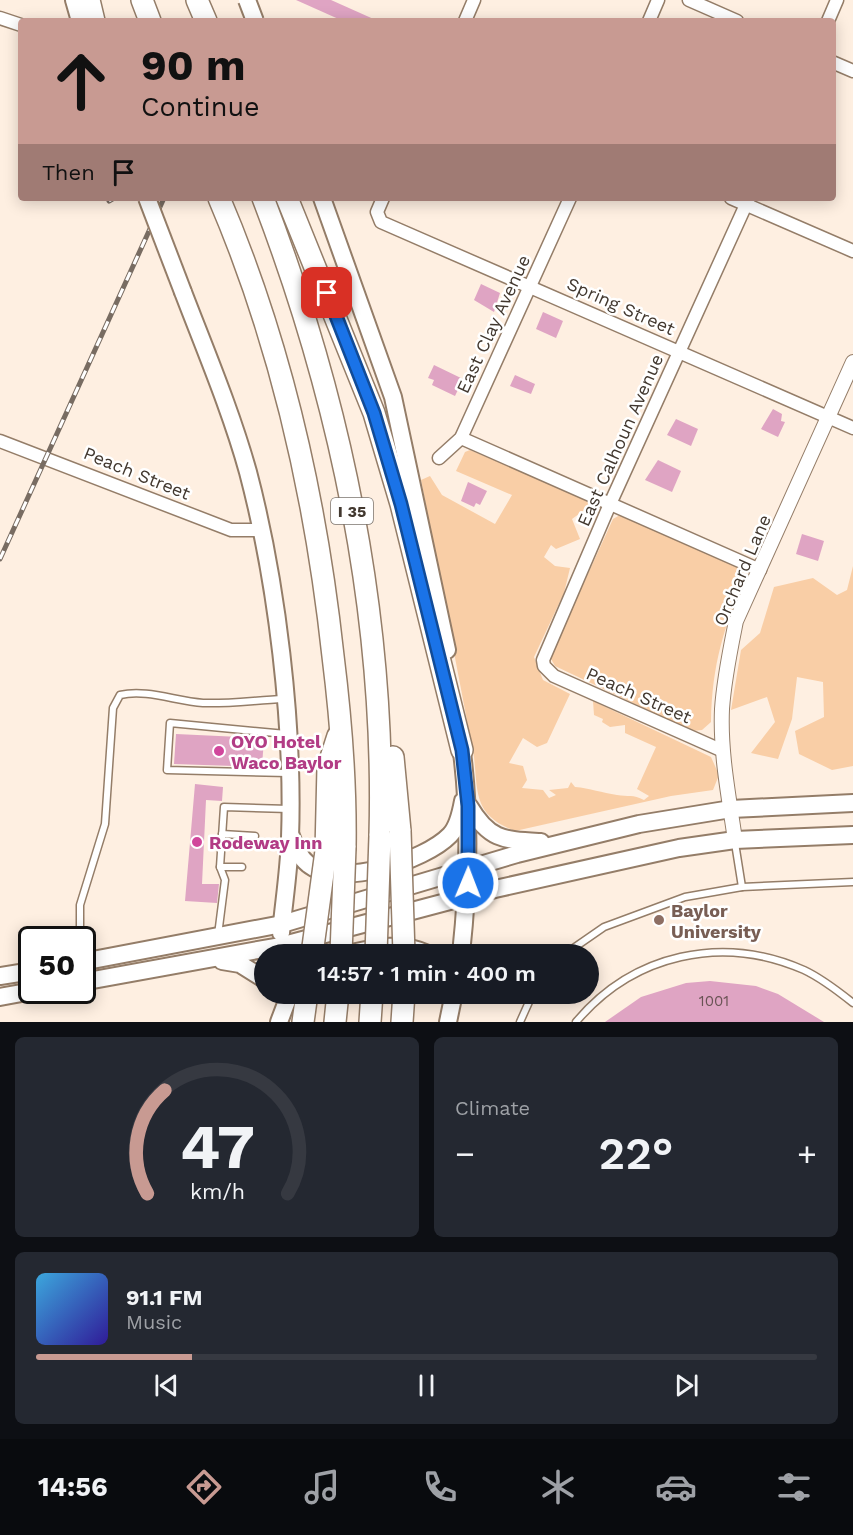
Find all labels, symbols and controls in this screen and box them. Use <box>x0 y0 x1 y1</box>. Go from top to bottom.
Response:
text: 90 m <box>141 41 245 90</box>
icon: ahead <box>42 42 120 120</box>
text: Continue <box>141 91 260 123</box>
icon: arrive <box>107 156 140 189</box>
text: Then <box>42 160 95 185</box>
street label: East Clay Avenue <box>452 251 534 397</box>
pin <box>301 267 352 318</box>
street label: Spring Street <box>564 273 679 339</box>
icon: arrive <box>310 276 343 309</box>
street label: East Calhoun Avenue <box>573 351 667 529</box>
street label: Peach Street <box>81 442 194 504</box>
road number: I 35 <box>331 498 373 524</box>
street label: Orchard Lane <box>709 511 775 629</box>
street label: Peach Street <box>583 662 695 728</box>
place label: OYO Hotel Waco Baylor <box>231 731 342 773</box>
marker: OYO Hotel Waco Baylor <box>212 744 226 758</box>
place label: Rodeway Inn <box>209 832 322 853</box>
marker: Rodeway Inn <box>190 835 204 849</box>
position arrow <box>436 851 500 915</box>
place label: Baylor University <box>671 900 762 942</box>
marker: Baylor University <box>652 913 666 927</box>
speed limit sign: 50 <box>18 926 96 1004</box>
text: 14:57 · 1 min · 400 m <box>317 961 536 986</box>
house number: 1001 <box>699 992 729 1010</box>
text: Climate <box>455 1096 530 1120</box>
text: 47 <box>179 1110 255 1183</box>
text: 22° <box>599 1127 673 1180</box>
text: − <box>455 1134 475 1173</box>
text: + <box>797 1134 817 1173</box>
text: km/h <box>189 1179 245 1204</box>
text: 91.1 FM <box>126 1285 202 1310</box>
text: Music <box>126 1310 182 1334</box>
icon: previous <box>150 1369 183 1402</box>
icon: pause <box>410 1369 443 1402</box>
icon: next <box>670 1369 703 1402</box>
icon: directions <box>183 1466 225 1508</box>
icon: music <box>301 1466 343 1508</box>
icon: phone <box>419 1466 461 1508</box>
icon: climate <box>537 1466 579 1508</box>
icon: car <box>655 1466 697 1508</box>
icon: filters <box>773 1466 815 1508</box>
text: 14:56 <box>38 1471 108 1503</box>

